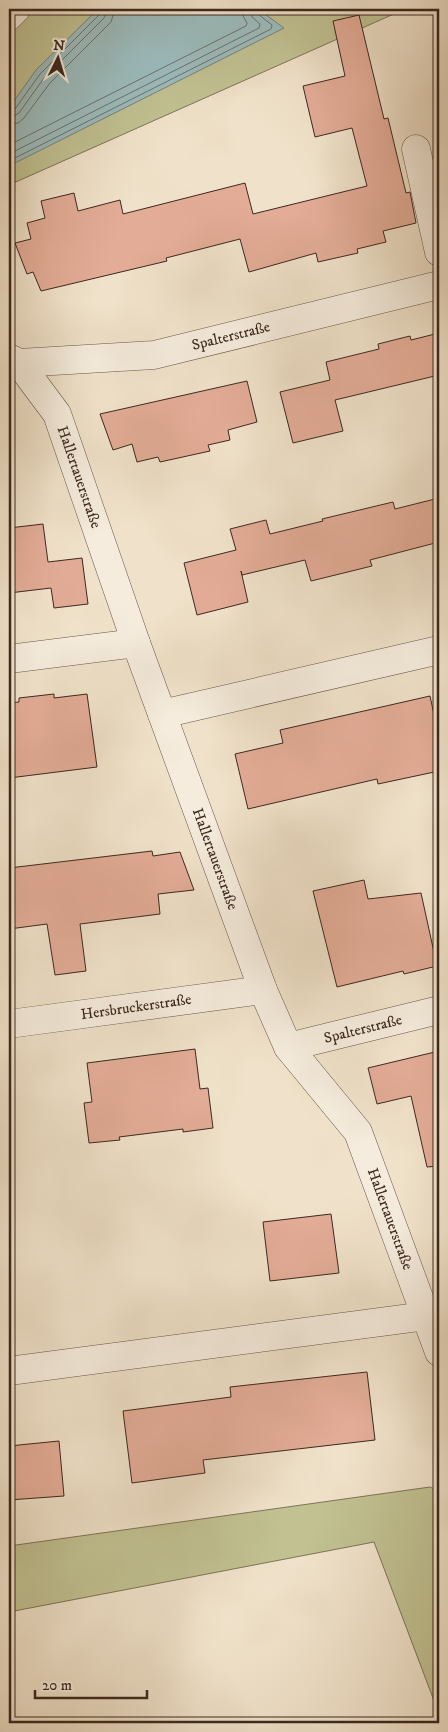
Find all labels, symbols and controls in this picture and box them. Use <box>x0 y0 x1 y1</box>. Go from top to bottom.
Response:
north arrow <box>32 32 82 82</box>
text: N <box>53 37 66 56</box>
street label: Spalterstraße <box>190 317 272 355</box>
street label: Hallertauerstraße <box>53 423 105 531</box>
street label: Hallertauerstraße <box>188 805 242 913</box>
street label: Hersbruckerstraße <box>79 990 193 1024</box>
street label: Spalterstraße <box>322 1010 404 1048</box>
street label: Hallertauerstraße <box>363 1165 417 1273</box>
scale bar <box>35 1667 148 1699</box>
text: 20 m <box>42 1676 72 1695</box>

